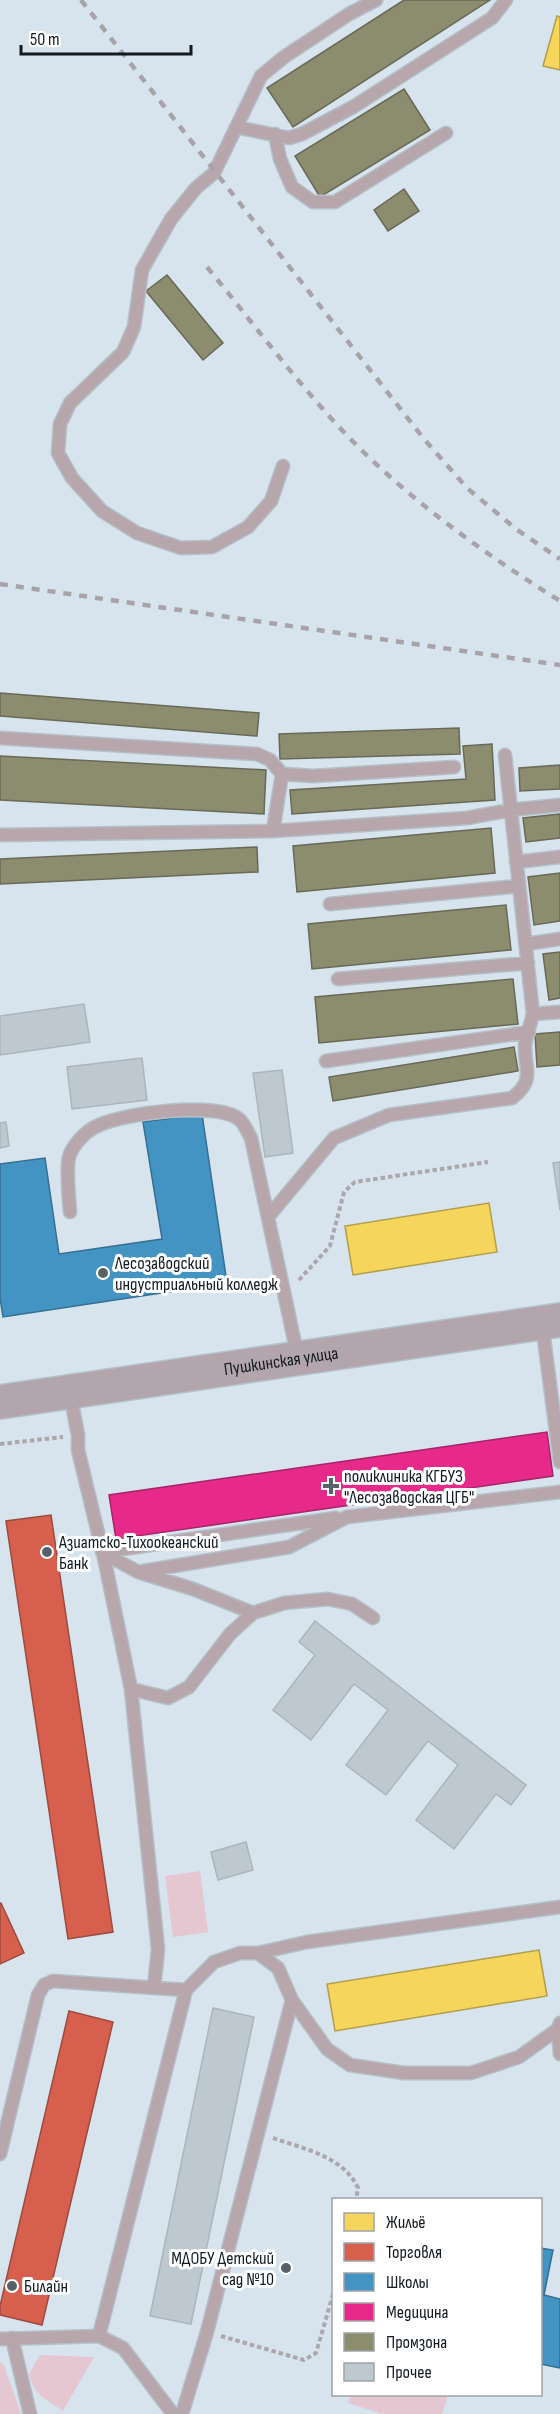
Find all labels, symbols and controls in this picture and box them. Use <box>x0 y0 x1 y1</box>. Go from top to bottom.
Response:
scale bar <box>21 18 190 56</box>
text: 50 m <box>30 29 60 50</box>
place label: Лесозаводский индустриальный колледж <box>114 1253 278 1295</box>
marker: Лесозаводский индустриальный колледж <box>96 1266 110 1280</box>
street label: Пушкинская улица <box>222 1343 340 1380</box>
place label: поликлиника КГБУЗ "Лесозаводская ЦГБ" <box>344 1466 474 1508</box>
marker: поликлиника КГБУЗ "Лесозаводская ЦГБ" <box>322 1477 340 1495</box>
place label: Азиатско-Тихоокеанский Банк <box>58 1532 219 1574</box>
marker: Азиатско-Тихоокеанский Банк <box>40 1545 54 1559</box>
legend <box>332 2198 542 2396</box>
text: Жильё <box>386 2212 426 2233</box>
text: Торговля <box>386 2242 442 2263</box>
place label: МДОБУ Детский сад №10 <box>171 2248 274 2290</box>
marker: МДОБУ Детский сад №10 <box>279 2261 293 2275</box>
text: Школы <box>386 2272 429 2293</box>
place label: Билайн <box>24 2276 68 2297</box>
marker: Билайн <box>5 2279 19 2293</box>
text: Медицина <box>386 2302 449 2323</box>
text: Промзона <box>386 2332 447 2353</box>
text: Прочее <box>386 2362 432 2383</box>

